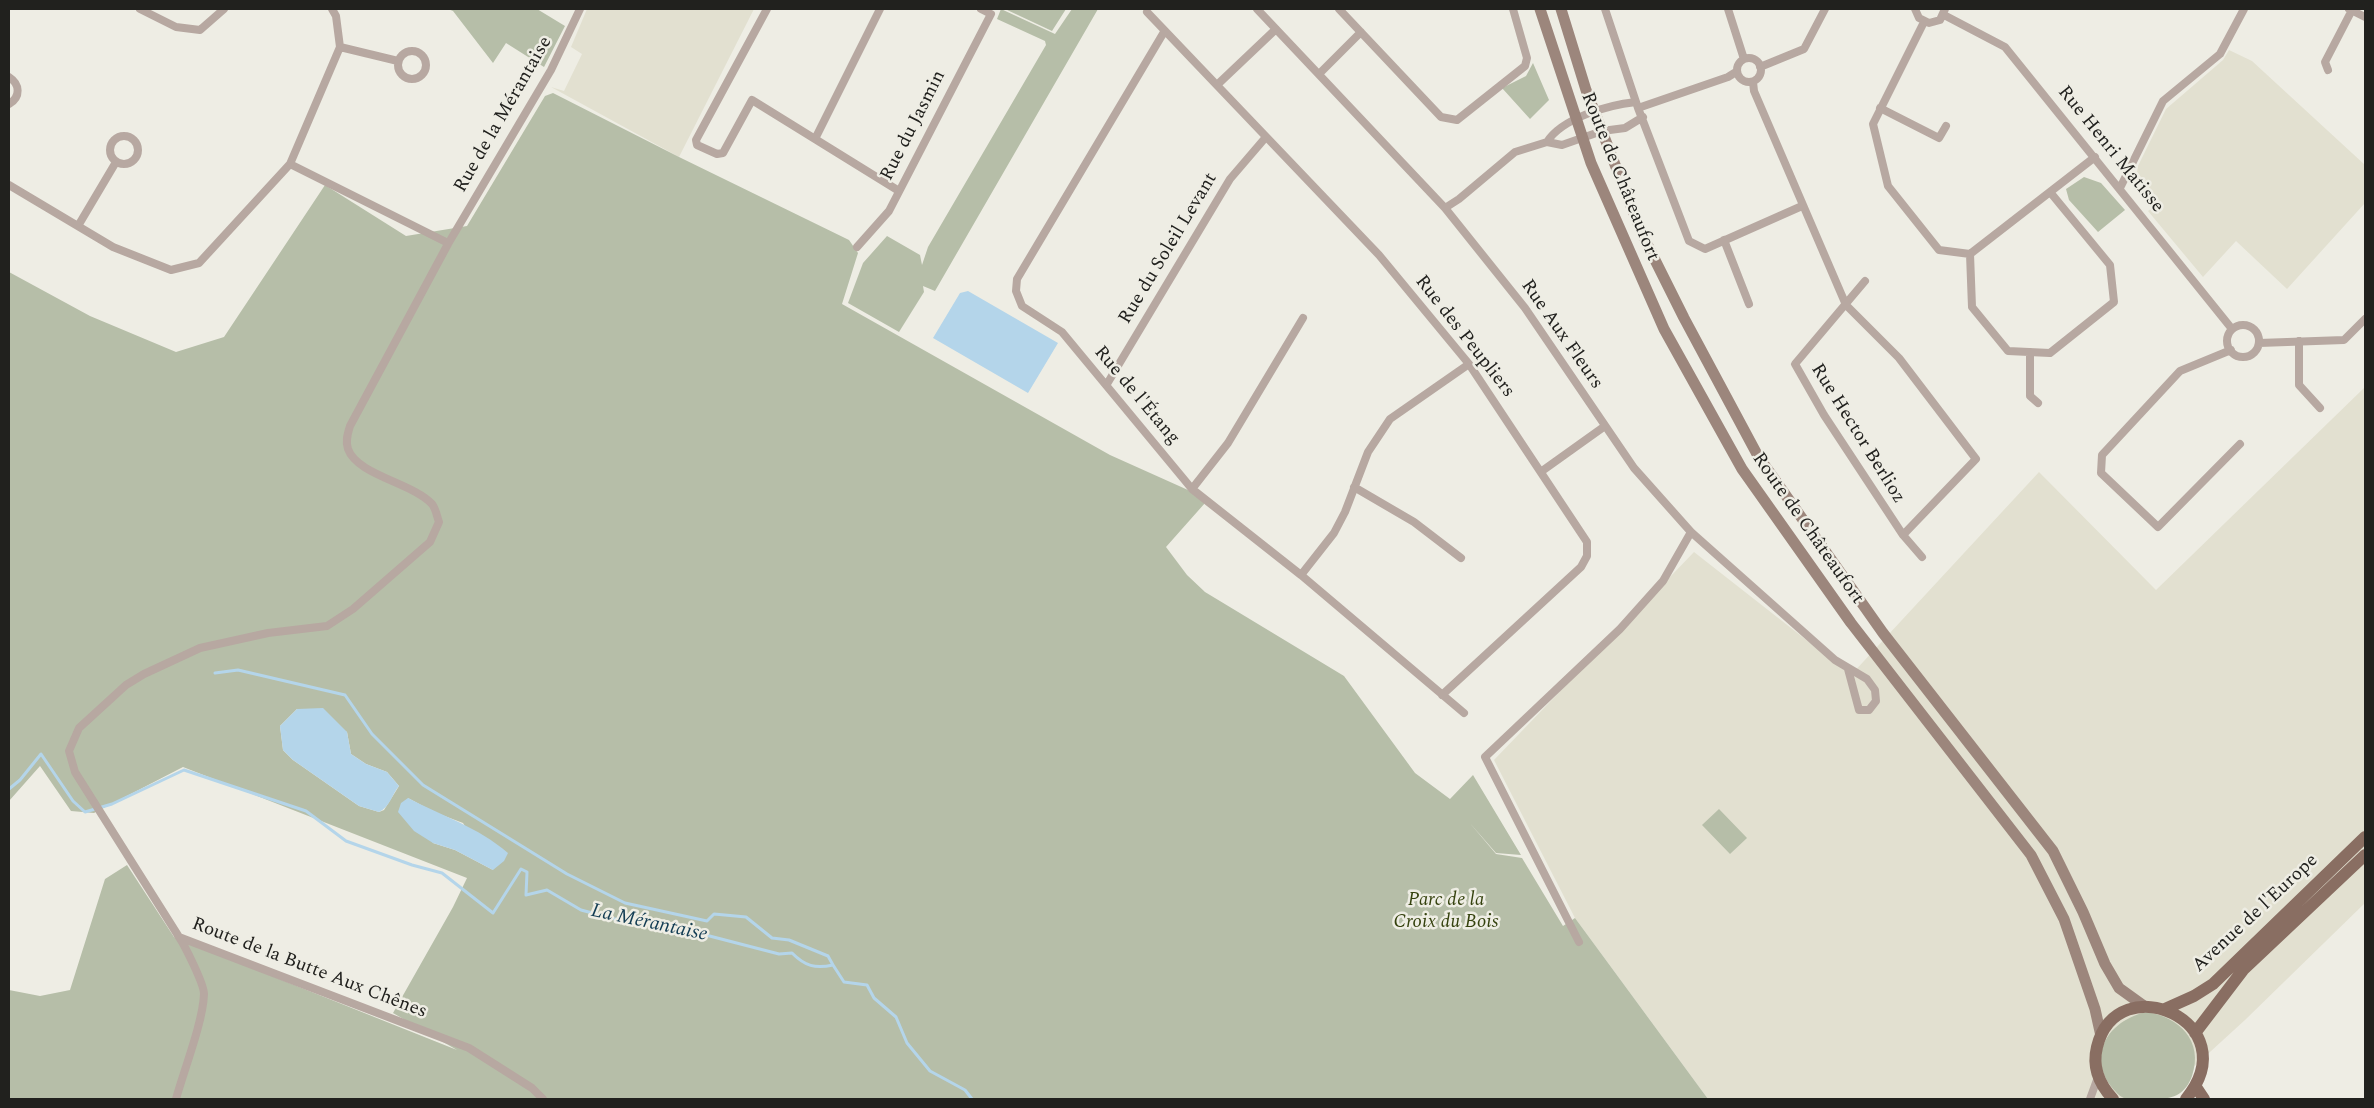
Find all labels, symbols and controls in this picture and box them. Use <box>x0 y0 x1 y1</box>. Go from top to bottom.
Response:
street label: Rue de la Mérantaise <box>450 33 558 197</box>
street label: Rue du Jasmin <box>876 67 952 185</box>
street label: Rue Henri Matisse <box>2052 82 2168 218</box>
street label: Route de Châteaufort <box>1575 89 1663 265</box>
street label: Rue du Soleil Levant <box>1115 169 1223 329</box>
street label: Rue des Peupliers <box>1409 271 1519 403</box>
street label: Rue Aux Fleurs <box>1515 276 1607 394</box>
street label: Rue de l'Étang <box>1088 342 1184 450</box>
street label: Rue Hector Berlioz <box>1805 360 1909 508</box>
street label: Route de Châteaufort <box>1746 449 1868 609</box>
street label: Avenue de l'Europe <box>2189 850 2323 978</box>
park label: Parc de la Croix du Bois <box>1393 890 1499 934</box>
water label: La Mérantaise <box>588 900 710 948</box>
street label: Route de la Butte Aux Chênes <box>188 914 430 1024</box>

